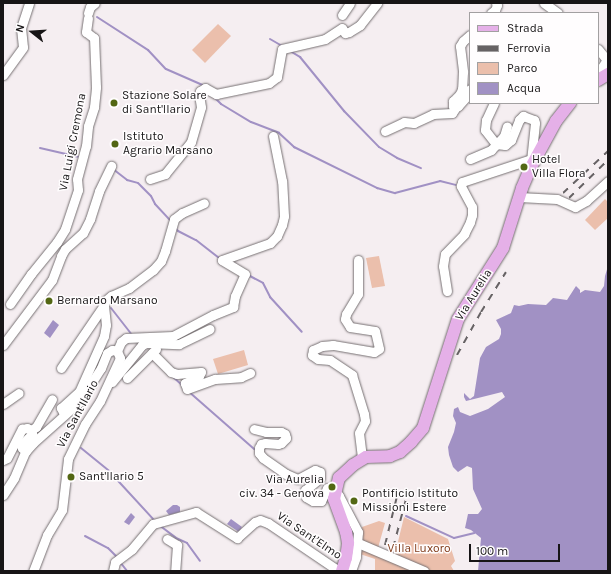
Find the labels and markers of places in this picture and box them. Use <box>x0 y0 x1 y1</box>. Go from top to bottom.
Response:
place label: Stazione Solare di Sant'Ilario <box>122 89 207 117</box>
marker: Stazione Solare di Sant'Ilario <box>109 98 119 108</box>
place label: Istituto Agrario Marsano <box>123 130 213 158</box>
marker: Istituto Agrario Marsano <box>110 139 120 149</box>
place label: Hotel Villa Flora <box>532 153 586 181</box>
marker: Hotel Villa Flora <box>519 162 529 172</box>
place label: Bernardo Marsano <box>57 294 157 308</box>
marker: Bernardo Marsano <box>44 296 54 306</box>
place label: Sant'Ilario 5 <box>79 470 144 484</box>
marker: Sant'Ilario 5 <box>66 472 76 482</box>
place label: Via Aurelia civ. 34 - Genova <box>239 473 324 501</box>
marker: Via Aurelia civ. 34 - Genova <box>327 482 337 492</box>
place label: Pontificio Istituto Missioni Estere <box>362 487 458 515</box>
marker: Pontificio Istituto Missioni Estere <box>349 496 359 506</box>

